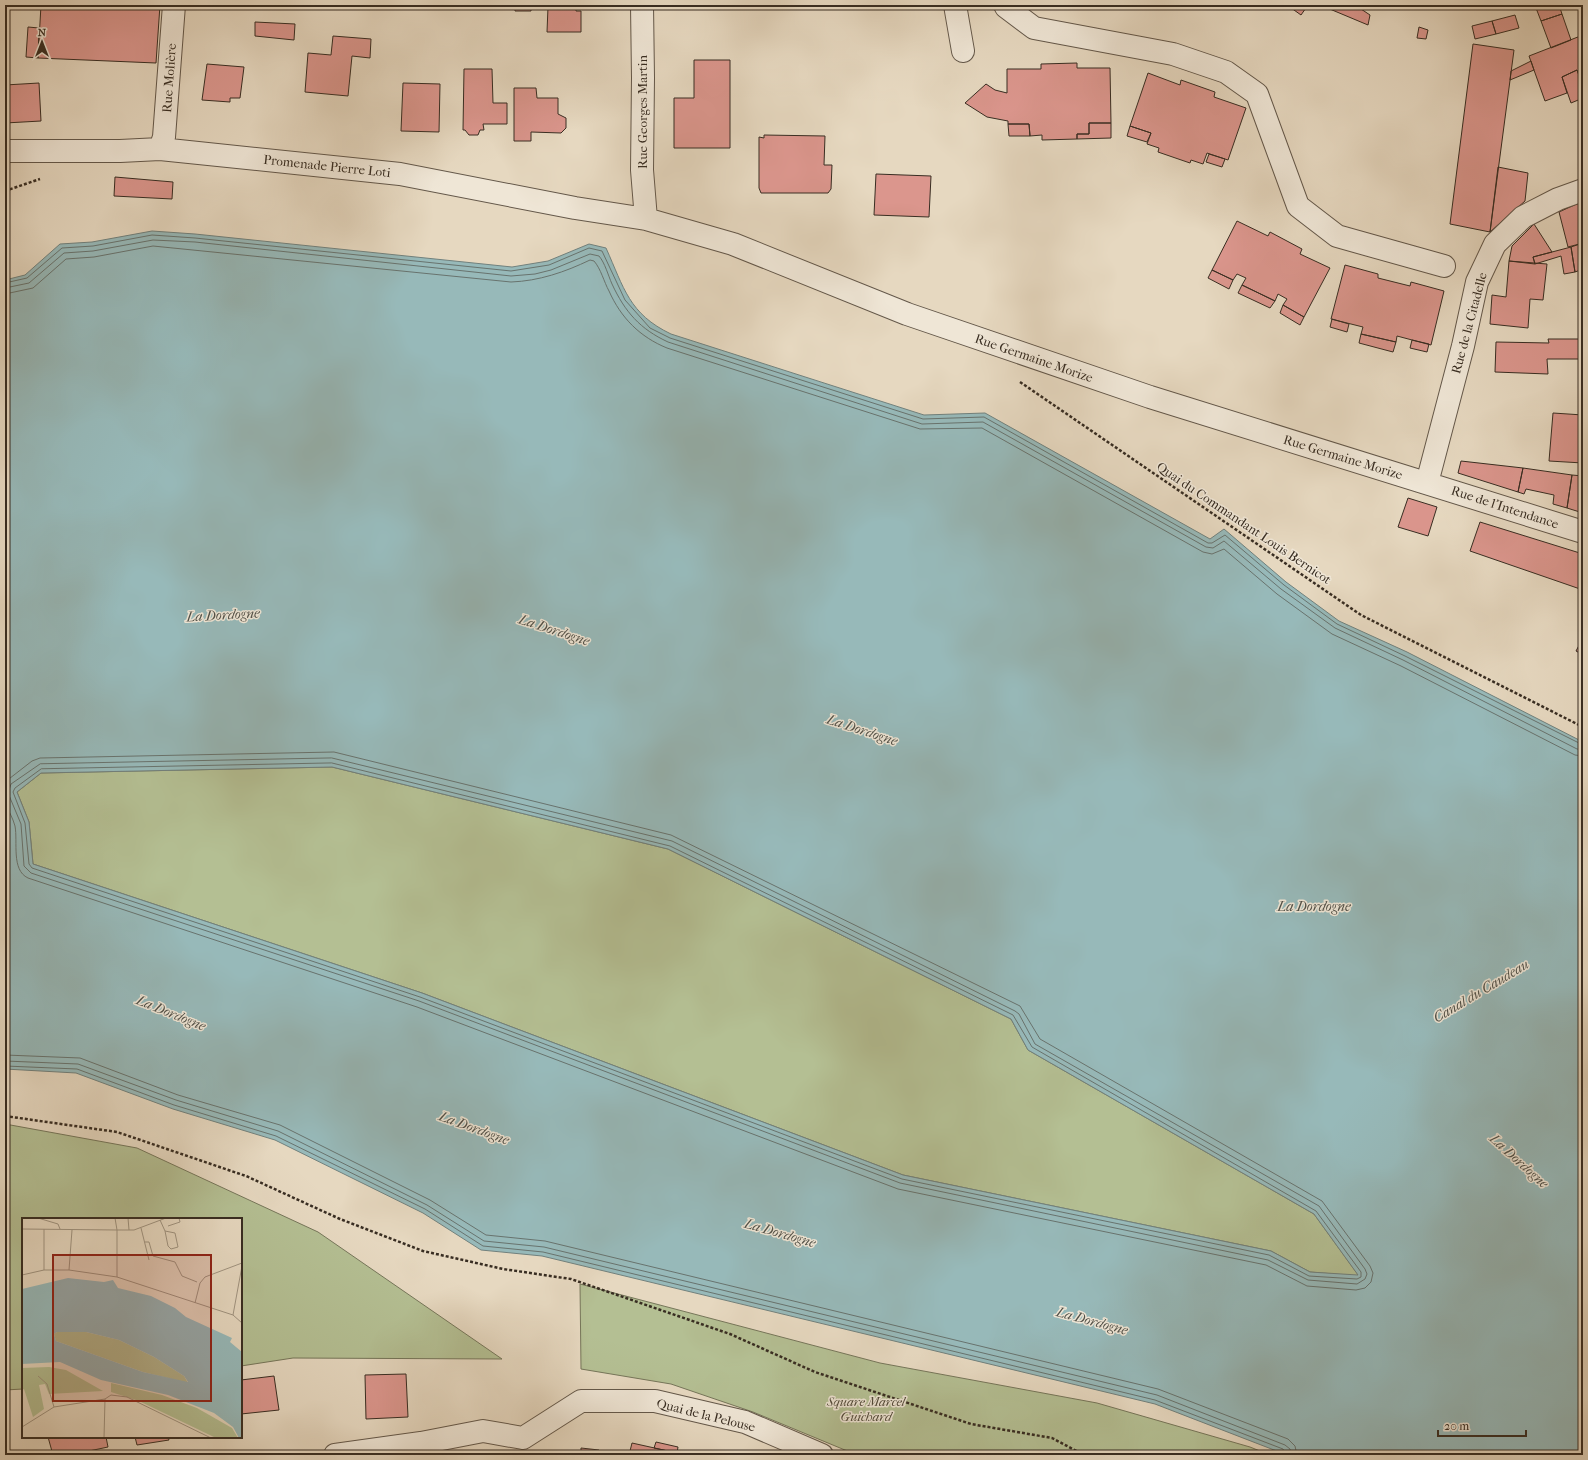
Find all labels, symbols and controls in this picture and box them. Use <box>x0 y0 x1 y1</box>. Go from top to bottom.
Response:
north arrow <box>22 22 62 62</box>
text: N <box>38 26 47 39</box>
street label: Rue Molière <box>159 42 179 113</box>
street label: Rue Georges Martin <box>635 55 650 169</box>
street label: Promenade Pierre Loti <box>263 152 392 180</box>
street label: Rue de la Citadelle <box>1448 270 1490 375</box>
street label: Rue Germaine Morize <box>973 331 1096 385</box>
street label: Rue Germaine Morize <box>1281 432 1405 482</box>
street label: Quai du Commandant Louis Bernicot <box>1154 459 1334 587</box>
street label: Rue de l'Intendance <box>1449 483 1561 532</box>
water label: La Dordogne <box>185 605 260 625</box>
water label: La Dordogne <box>516 610 592 650</box>
water label: La Dordogne <box>824 710 900 750</box>
water label: La Dordogne <box>1276 898 1351 915</box>
water label: Canal du Caudeau <box>1430 956 1532 1026</box>
water label: La Dordogne <box>133 991 209 1035</box>
water label: La Dordogne <box>436 1107 512 1149</box>
water label: La Dordogne <box>1485 1129 1552 1192</box>
water label: La Dordogne <box>741 1214 818 1251</box>
inset map <box>22 1218 242 1438</box>
water label: La Dordogne <box>1053 1303 1130 1339</box>
park label: Square Marcel Guichard <box>826 1394 907 1424</box>
street label: Quai de la Pelouse <box>655 1395 757 1435</box>
scale bar <box>1438 1412 1526 1438</box>
text: 20 m <box>1444 1419 1469 1433</box>

